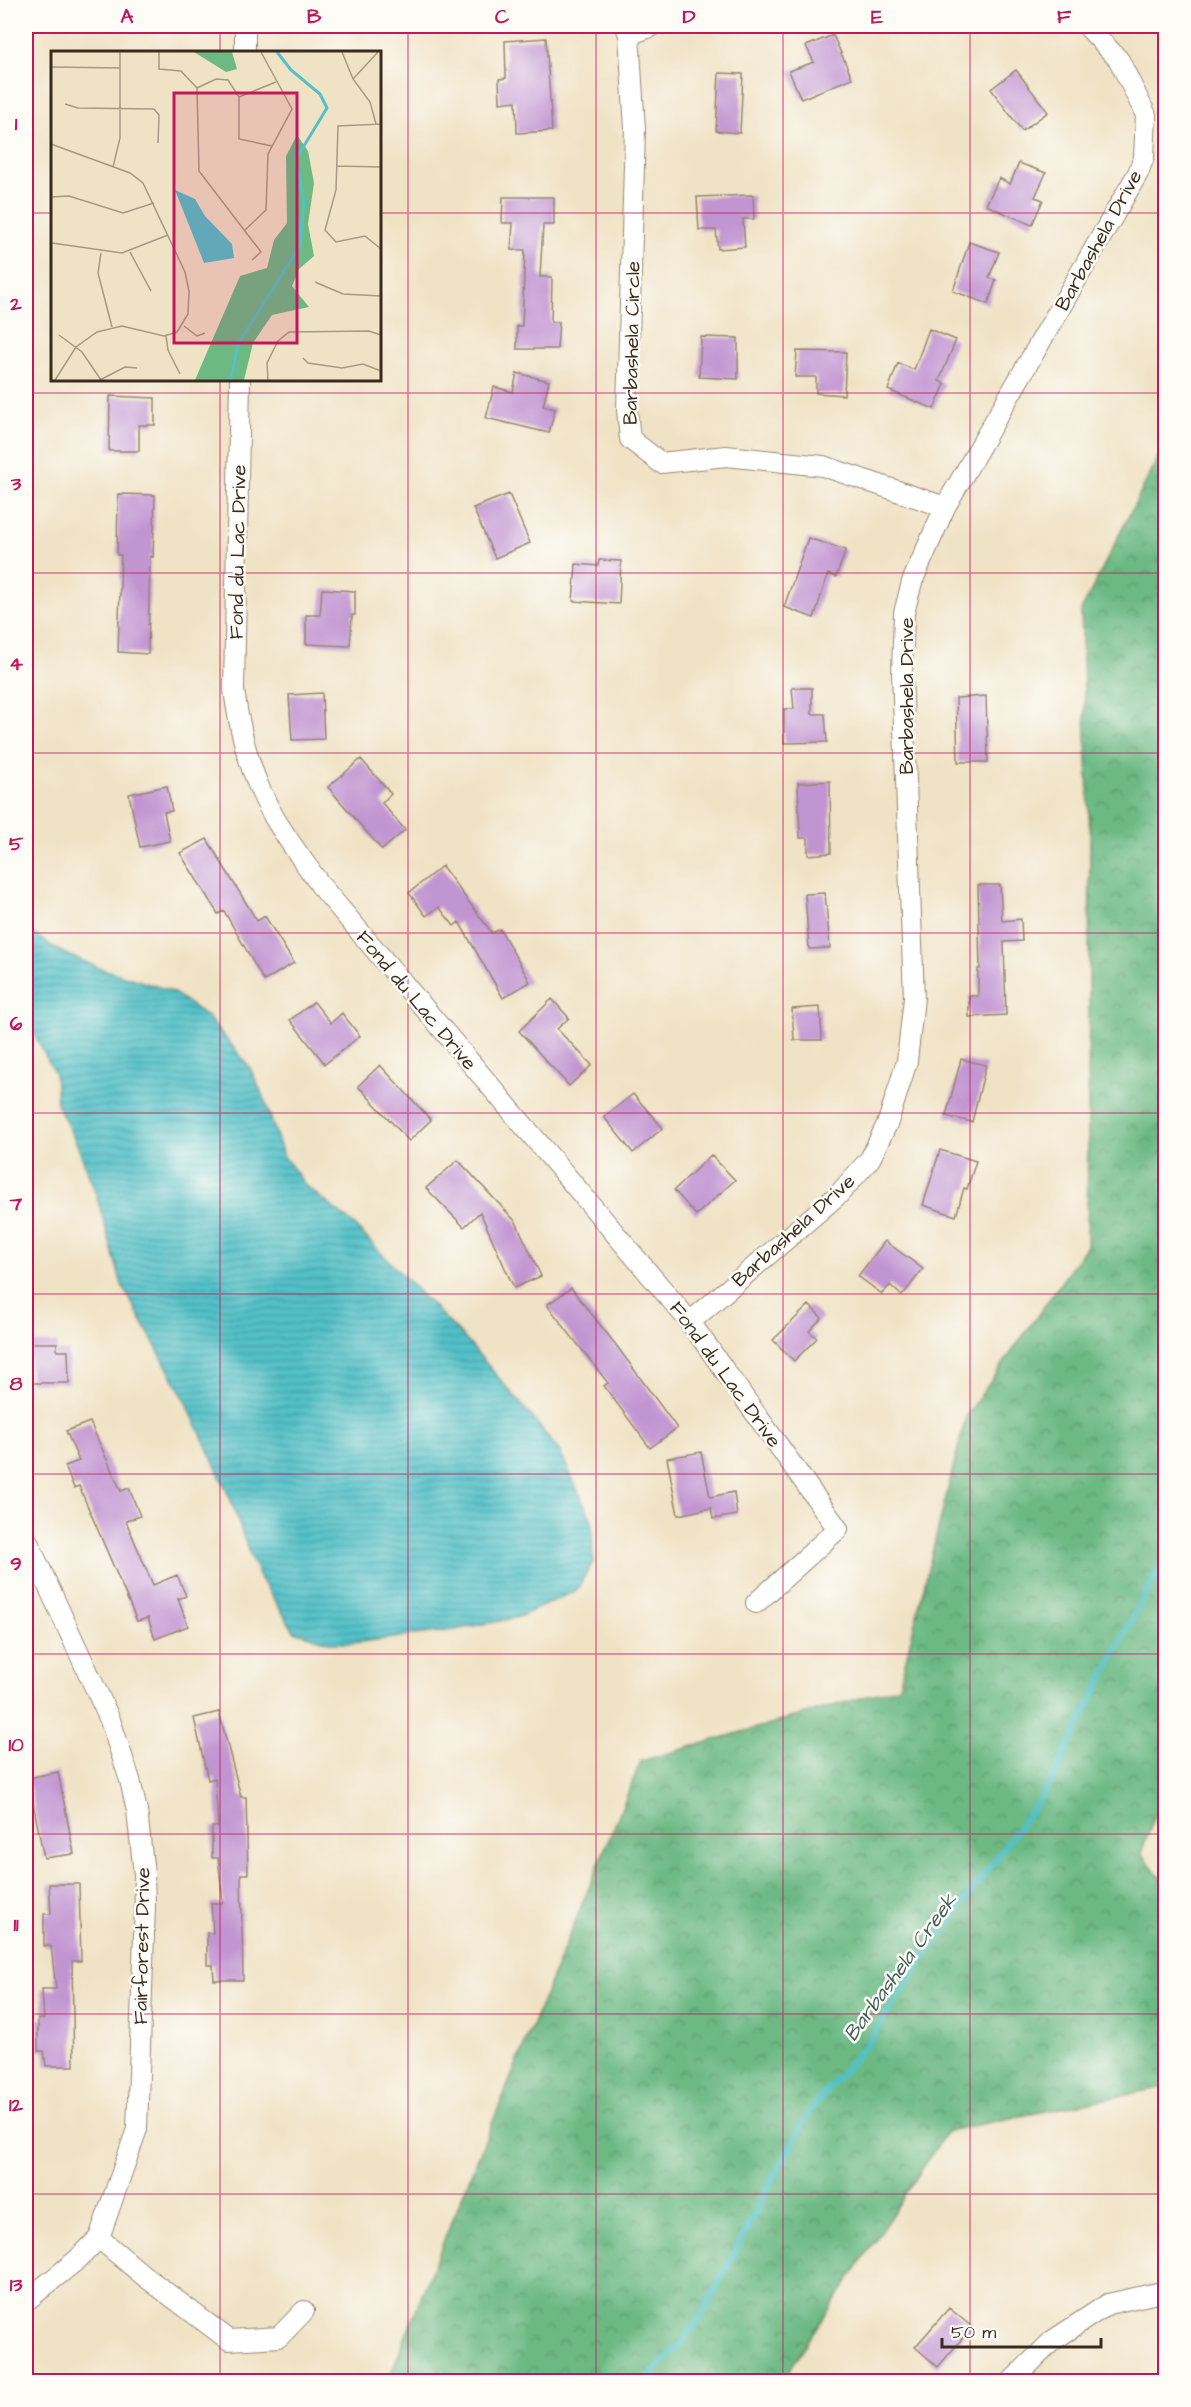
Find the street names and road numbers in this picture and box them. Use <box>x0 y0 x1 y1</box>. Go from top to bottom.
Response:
street label: Barbashela Drive <box>1049 165 1149 316</box>
street label: Barbashela Circle <box>617 261 647 425</box>
street label: Fond du Lac Drive <box>222 464 254 640</box>
street label: Barbashela Drive <box>893 617 921 775</box>
street label: Fond du Lac Drive <box>349 925 483 1077</box>
street label: Barbashela Drive <box>726 1168 862 1294</box>
street label: Fond du Lac Drive <box>663 1296 788 1454</box>
street label: Fairforest Drive <box>127 1867 157 2025</box>

